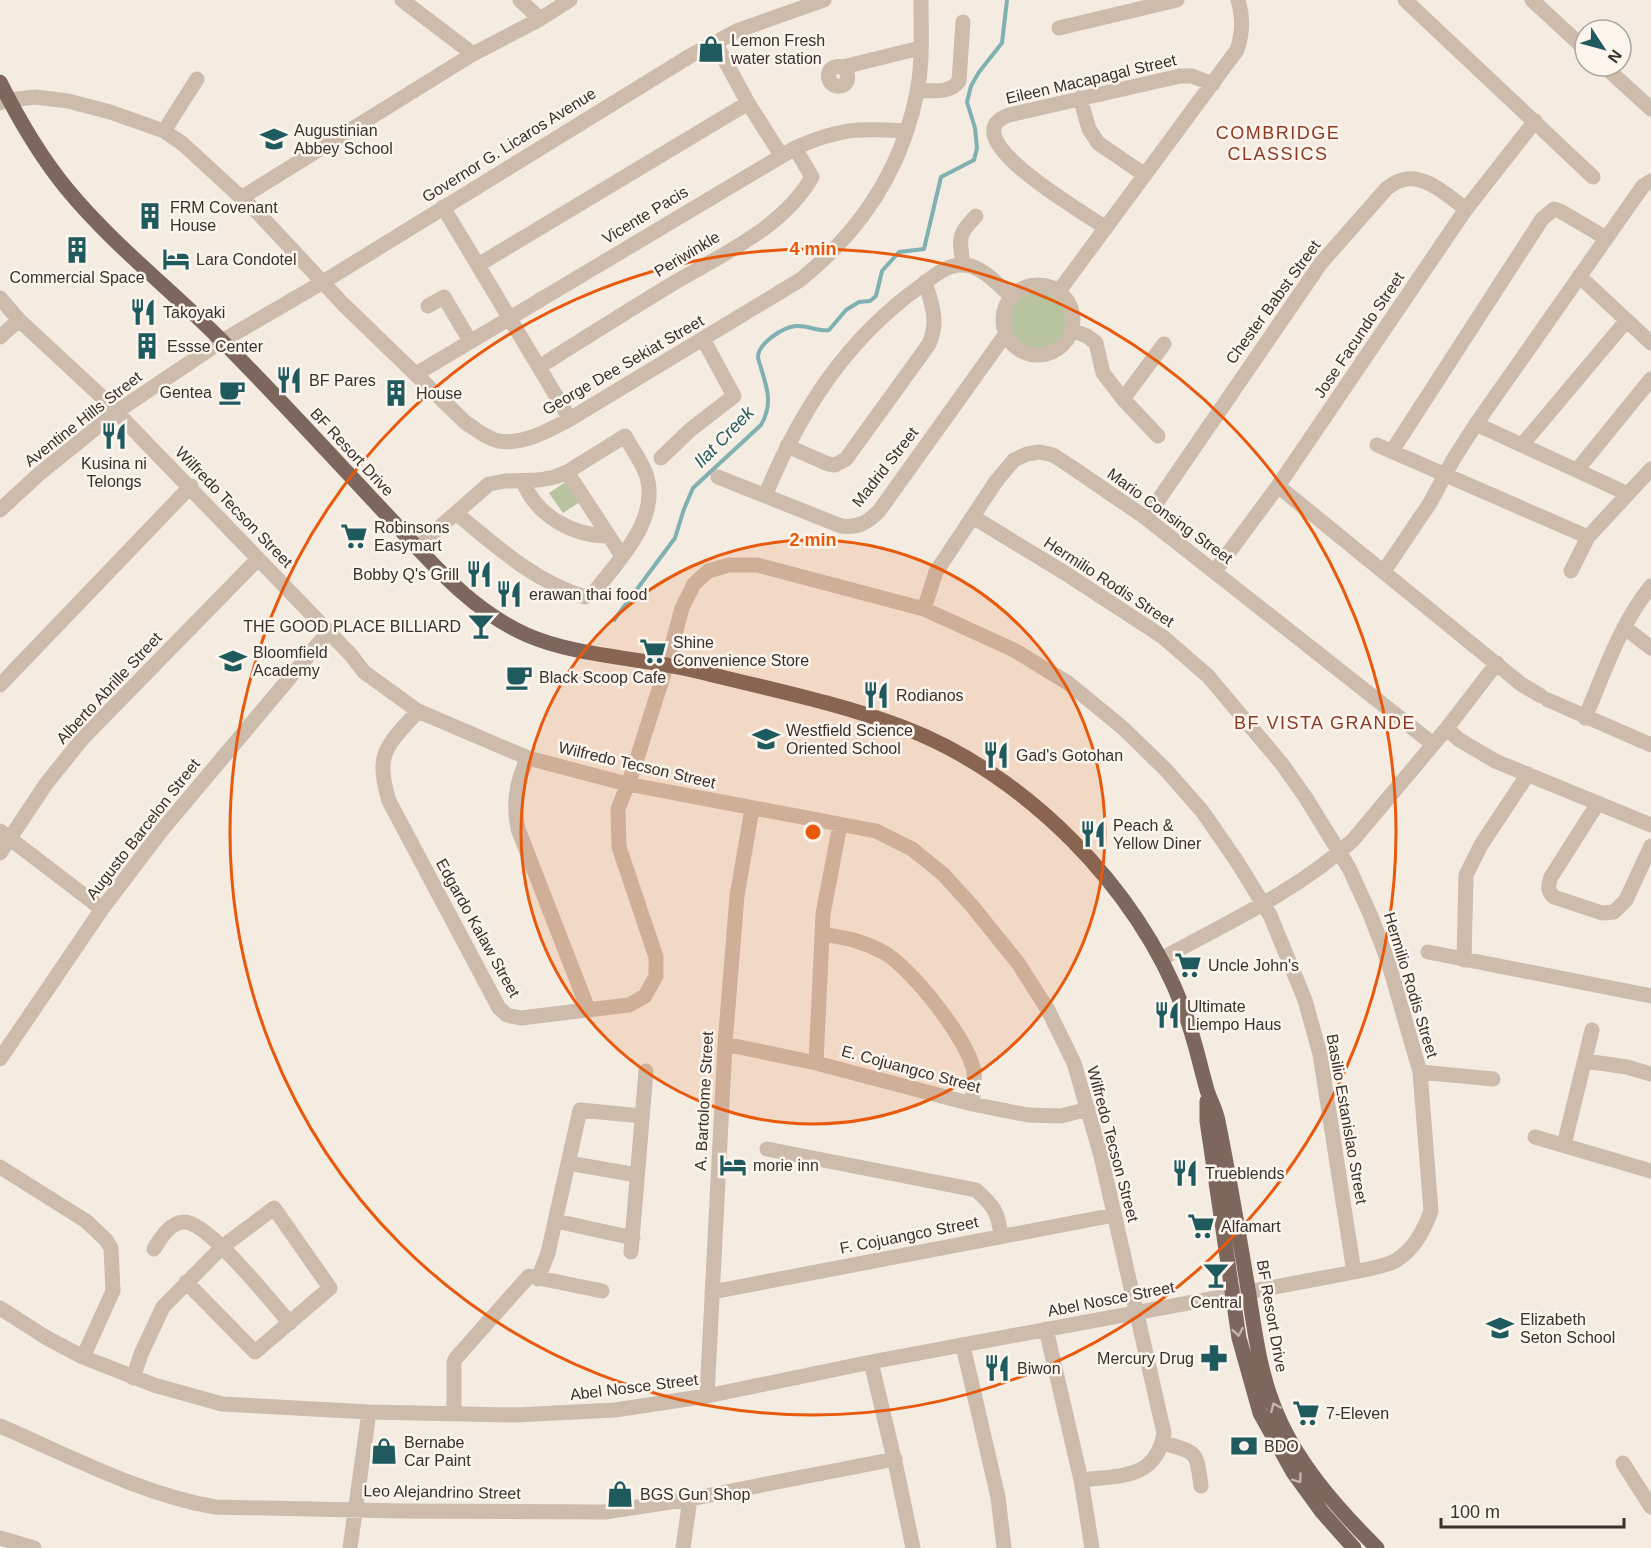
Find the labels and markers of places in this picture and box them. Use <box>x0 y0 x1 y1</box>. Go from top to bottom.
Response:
place label: Lemon Fresh water station <box>730 32 825 67</box>
shop icon: Lemon Fresh water station <box>696 34 726 64</box>
place label: Augustinian Abbey School <box>294 122 393 157</box>
school or university icon: Augustinian Abbey School <box>259 124 289 154</box>
place label: FRM Covenant House <box>170 199 278 234</box>
building icon: FRM Covenant House <box>135 201 165 231</box>
building icon: Commercial Space <box>62 235 92 265</box>
hotel icon: Lara Condotel <box>161 244 191 274</box>
place label: Lara Condotel <box>196 251 297 268</box>
place label: Commercial Space <box>9 269 145 286</box>
restaurant icon: Takoyaki <box>128 297 158 327</box>
place label: Takoyaki <box>163 304 225 321</box>
building icon: Essse Center <box>132 331 162 361</box>
place label: Essse Center <box>167 338 264 355</box>
restaurant icon: BF Pares <box>274 365 304 395</box>
place label: BF Pares <box>309 372 376 389</box>
cafe icon: Gentea <box>217 377 247 407</box>
building icon: House <box>381 378 411 408</box>
place label: Gentea <box>160 384 212 401</box>
place label: House <box>416 385 462 402</box>
restaurant icon: Kusina ni Telongs <box>99 421 129 451</box>
place label: Kusina ni Telongs <box>81 455 147 490</box>
place label: Robinsons Easymart <box>374 519 450 554</box>
supermarket icon: Robinsons Easymart <box>339 521 369 551</box>
restaurant icon: Bobby Q's Grill <box>464 559 494 589</box>
place label: Bobby Q's Grill <box>353 566 459 583</box>
restaurant icon: erawan thai food <box>494 579 524 609</box>
place label: erawan thai food <box>529 586 647 603</box>
bar icon: THE GOOD PLACE BILLIARD <box>466 611 496 641</box>
place label: THE GOOD PLACE BILLIARD <box>243 618 461 635</box>
place label: Shine Convenience Store <box>673 634 809 669</box>
supermarket icon: Shine Convenience Store <box>638 636 668 666</box>
place label: Bloomfield Academy <box>253 644 328 679</box>
school or university icon: Bloomfield Academy <box>218 646 248 676</box>
cafe icon: Black Scoop Cafe <box>504 662 534 692</box>
place label: Black Scoop Cafe <box>539 669 666 686</box>
restaurant icon: Rodianos <box>861 680 891 710</box>
place label: Rodianos <box>896 687 964 704</box>
place label: Westfield Science Oriented School <box>786 722 913 757</box>
school or university icon: Westfield Science Oriented School <box>751 724 781 754</box>
restaurant icon: Gad's Gotohan <box>981 740 1011 770</box>
place label: Gad's Gotohan <box>1016 747 1123 764</box>
place label: Peach & Yellow Diner <box>1113 817 1202 852</box>
restaurant icon: Peach & Yellow Diner <box>1078 819 1108 849</box>
centre of rings <box>803 822 823 842</box>
supermarket icon: Uncle John's <box>1173 950 1203 980</box>
place label: Uncle John's <box>1208 957 1299 974</box>
place label: Ultimate Liempo Haus <box>1187 998 1281 1033</box>
restaurant icon: Ultimate Liempo Haus <box>1152 1000 1182 1030</box>
hotel icon: morie inn <box>718 1150 748 1180</box>
place label: morie inn <box>753 1157 819 1174</box>
restaurant icon: Trueblends <box>1170 1158 1200 1188</box>
place label: Trueblends <box>1205 1165 1284 1182</box>
supermarket icon: Alfamart <box>1186 1211 1216 1241</box>
place label: Alfamart <box>1221 1218 1281 1235</box>
bar icon: Central <box>1201 1260 1231 1290</box>
place label: Central <box>1190 1294 1242 1311</box>
place label: Elizabeth Seton School <box>1520 1311 1615 1346</box>
school or university icon: Elizabeth Seton School <box>1485 1313 1515 1343</box>
pharmacy icon: Mercury Drug <box>1199 1343 1229 1373</box>
place label: Mercury Drug <box>1097 1350 1194 1367</box>
restaurant icon: Biwon <box>982 1353 1012 1383</box>
place label: Biwon <box>1017 1360 1061 1377</box>
supermarket icon: 7-Eleven <box>1291 1398 1321 1428</box>
place label: 7-Eleven <box>1326 1405 1389 1422</box>
bank icon: BDO <box>1229 1431 1259 1461</box>
place label: Bernabe Car Paint <box>404 1434 471 1469</box>
shop icon: Bernabe Car Paint <box>369 1436 399 1466</box>
place label: BDO <box>1264 1438 1299 1455</box>
shop icon: BGS Gun Shop <box>605 1479 635 1509</box>
place label: BGS Gun Shop <box>640 1486 750 1503</box>

